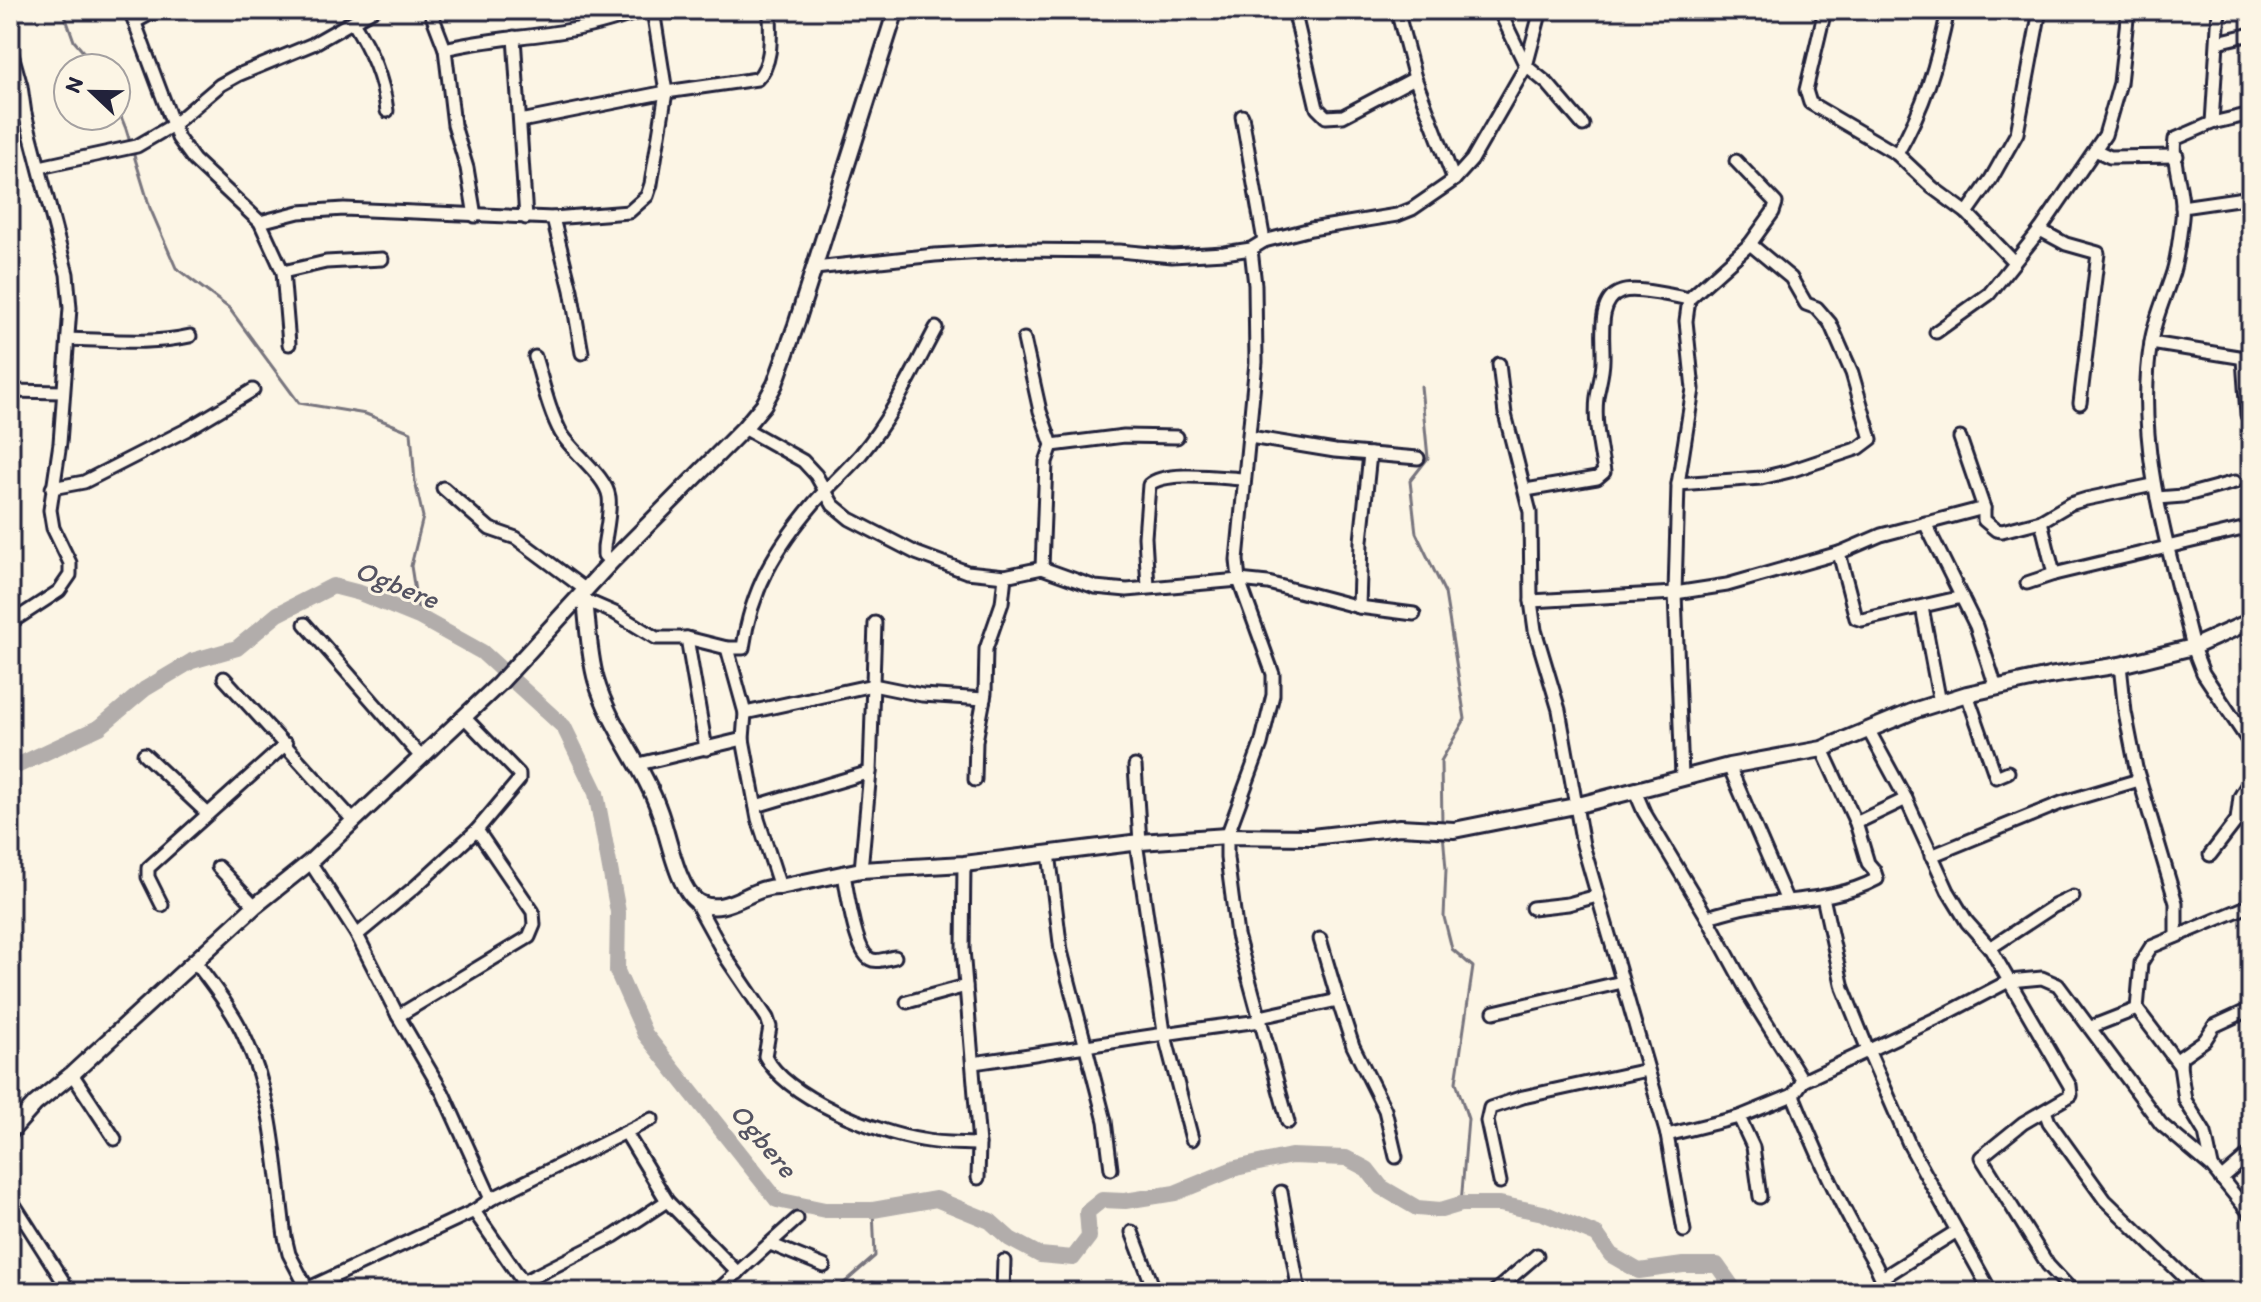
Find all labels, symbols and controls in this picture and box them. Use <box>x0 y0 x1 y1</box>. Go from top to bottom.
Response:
north arrow <box>52 52 132 132</box>
text: N <box>59 73 89 97</box>
water label: Ogbere <box>350 552 445 617</box>
water label: Ogbere <box>723 1096 806 1186</box>

